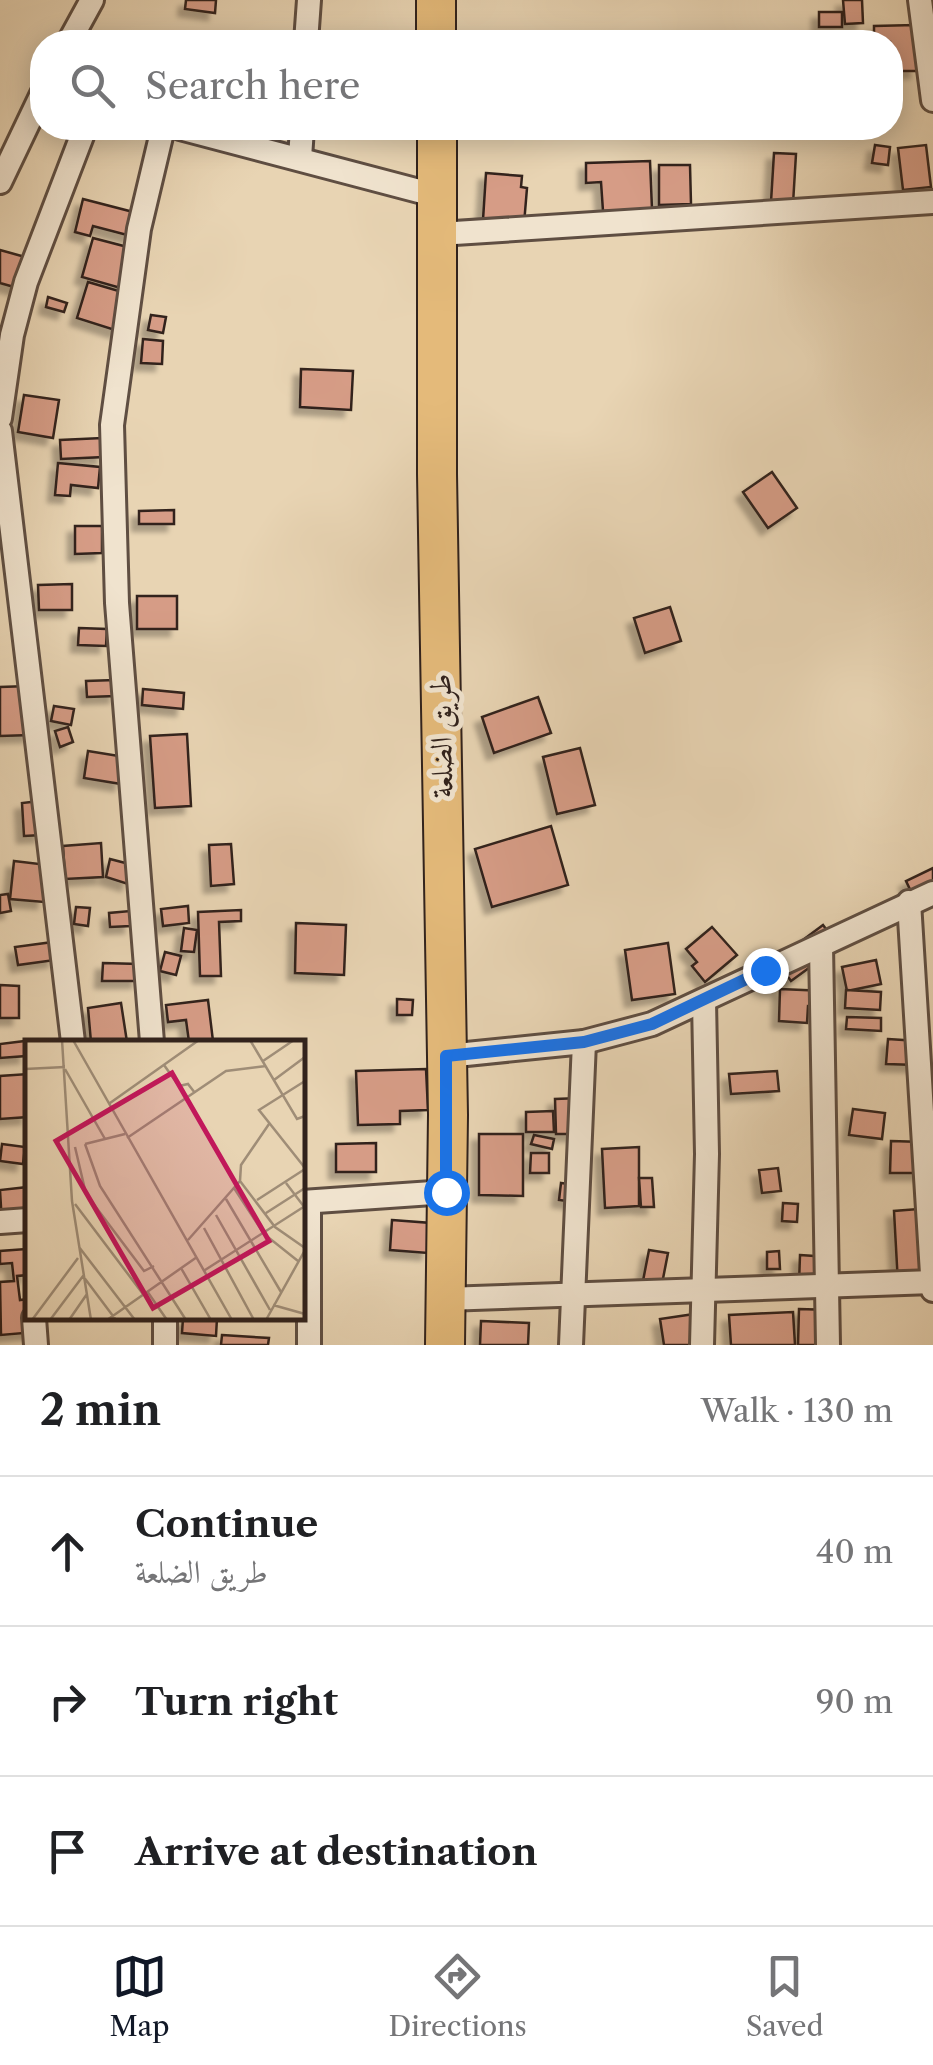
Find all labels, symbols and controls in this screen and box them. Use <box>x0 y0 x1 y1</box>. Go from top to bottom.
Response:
search box <box>30 30 903 140</box>
icon: search <box>65 58 120 113</box>
text: Search here <box>145 62 360 109</box>
street label: طريق الضلعة <box>421 673 462 799</box>
route end <box>743 948 789 994</box>
inset map <box>25 1040 305 1320</box>
route start <box>424 1170 470 1216</box>
text: 2 min <box>40 1384 161 1436</box>
text: Walk · 130 m <box>701 1391 893 1430</box>
text: Continue <box>135 1500 318 1547</box>
icon: ahead <box>40 1524 95 1579</box>
text: 40 m <box>816 1532 893 1571</box>
text: طريق الضلعة <box>135 1552 268 1591</box>
icon: right <box>40 1674 95 1729</box>
text: Turn right <box>135 1678 338 1725</box>
text: 90 m <box>816 1682 893 1721</box>
icon: arrive <box>40 1824 95 1879</box>
text: Arrive at destination <box>135 1828 538 1875</box>
tab: Map <box>109 1949 170 2043</box>
tab: Directions <box>388 1949 527 2043</box>
tab: Saved <box>746 1949 824 2043</box>

